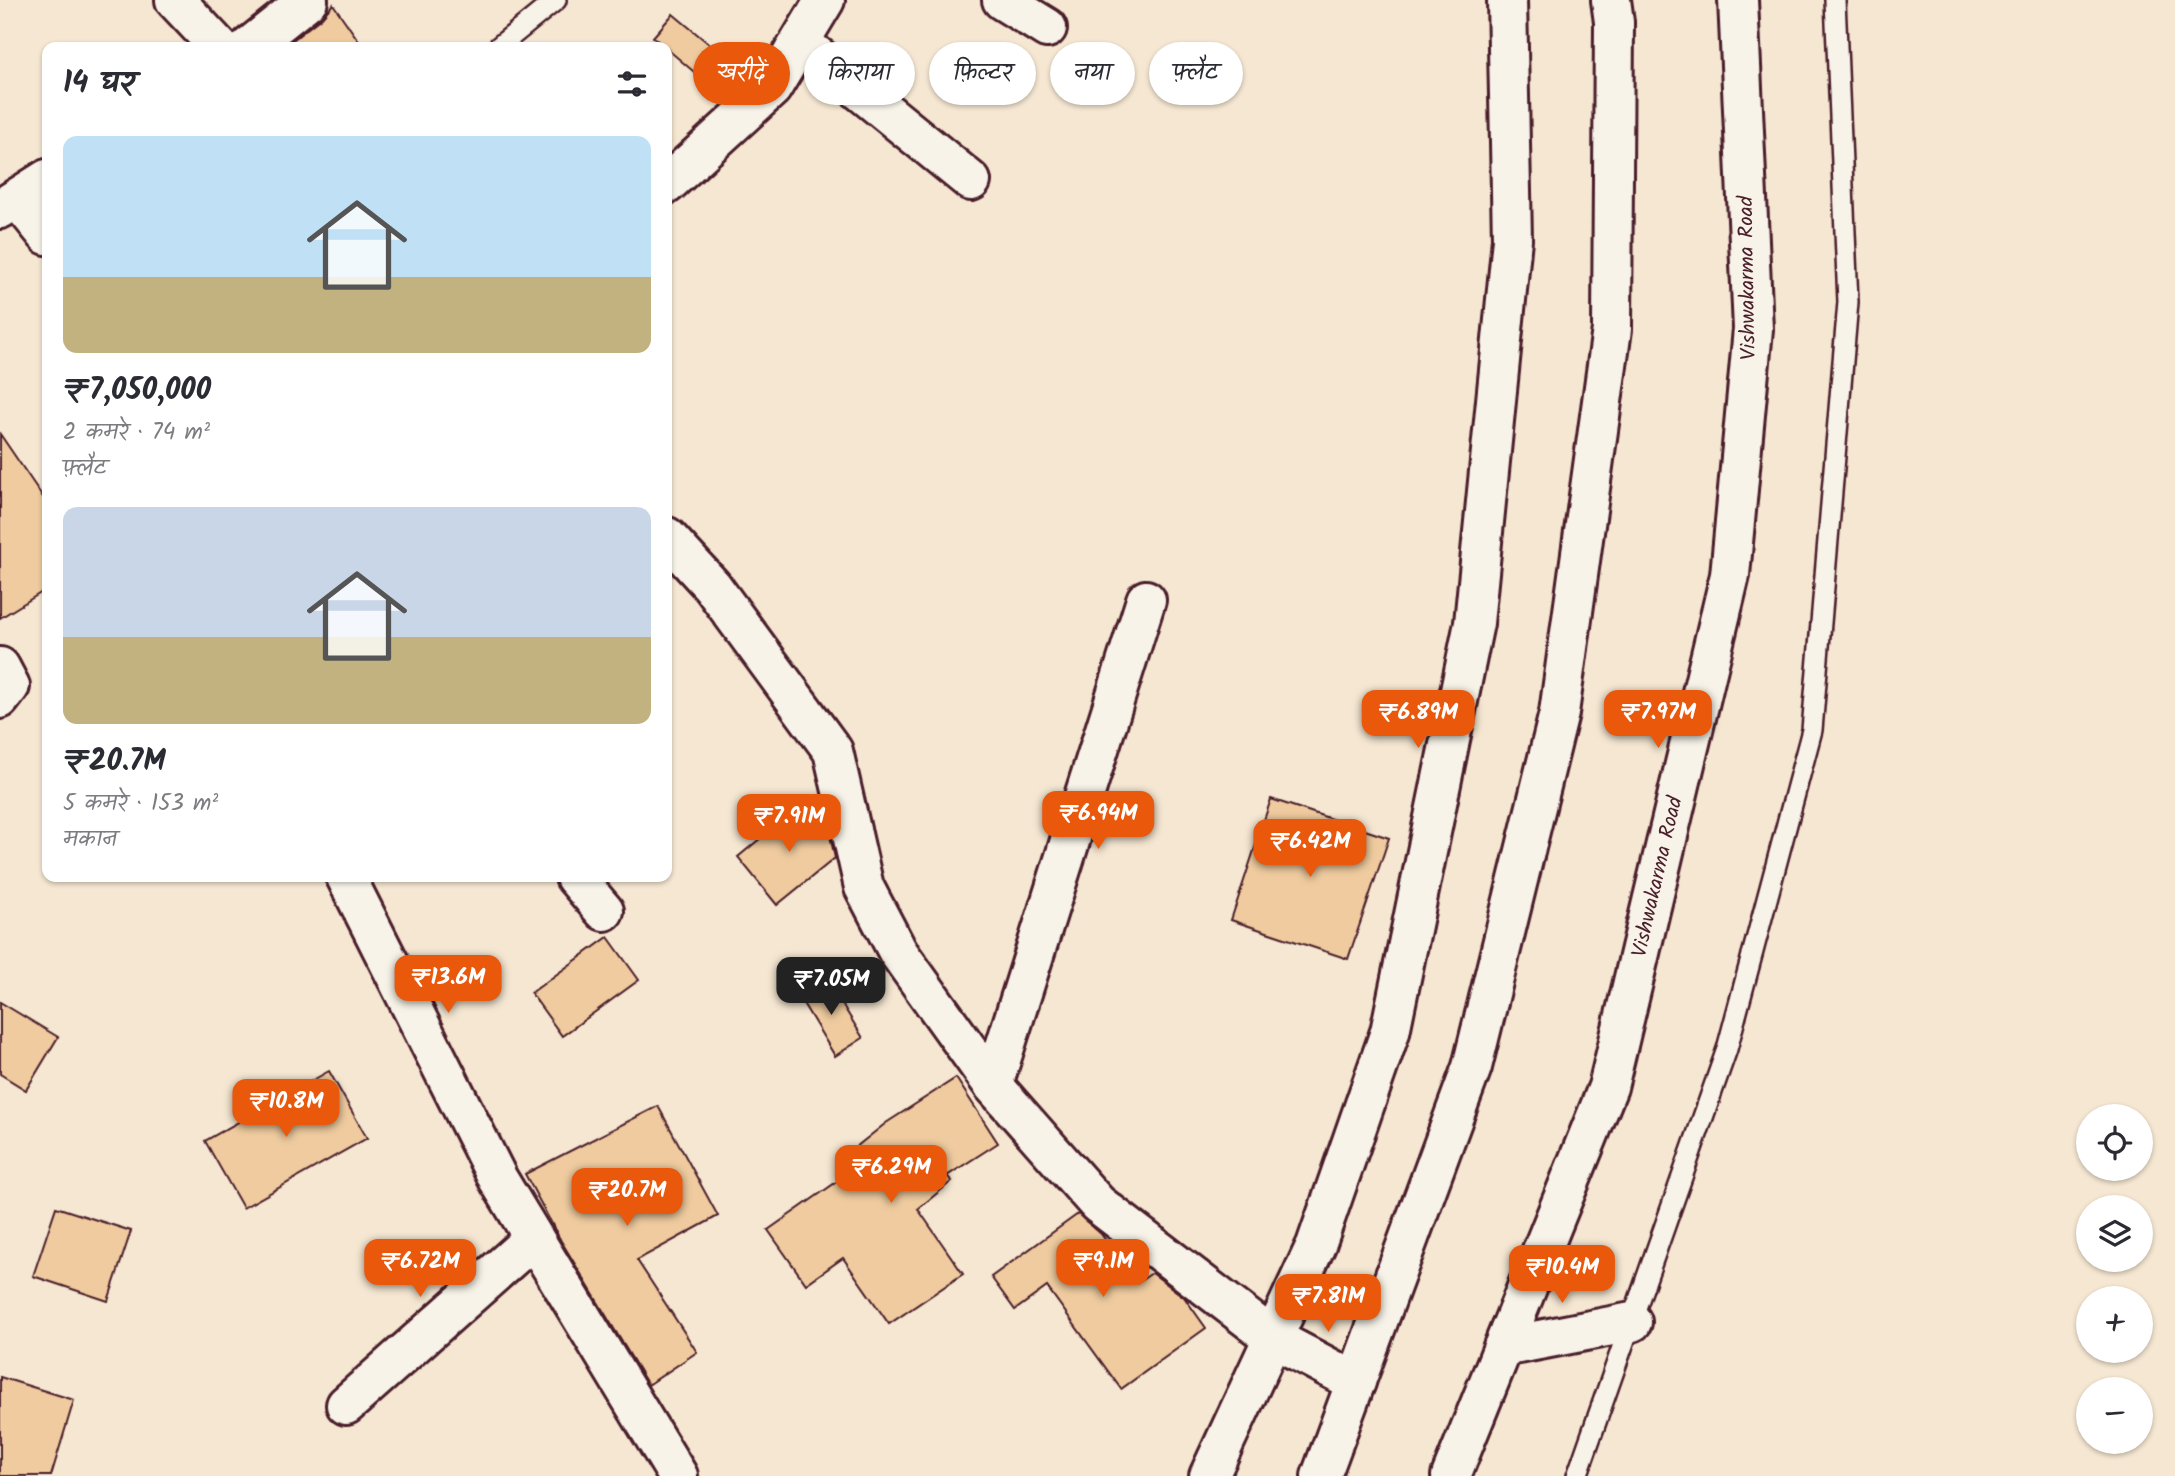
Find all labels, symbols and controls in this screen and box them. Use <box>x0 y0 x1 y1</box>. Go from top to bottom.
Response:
chip: खरीदें <box>693 42 790 105</box>
chip: किराया <box>804 42 915 105</box>
chip: फ़िल्टर <box>929 42 1036 105</box>
chip: नया <box>1050 42 1135 105</box>
chip: फ़्लैट <box>1149 42 1243 105</box>
text: 14 घर <box>63 60 135 108</box>
icon: filters <box>613 65 651 103</box>
icon: home <box>294 182 420 308</box>
street label: Vishwakarma Road <box>1730 195 1766 360</box>
text: ₹7,050,000 <box>63 367 211 415</box>
text: 2 कमरे · 74 m² <box>63 415 210 451</box>
text: फ़्लैट <box>63 451 107 487</box>
icon: home <box>294 553 420 679</box>
pin: ₹6.89M <box>1361 690 1475 750</box>
pin: ₹7.97M <box>1601 690 1715 750</box>
text: ₹6.89M <box>1378 695 1458 731</box>
text: ₹7.97M <box>1620 695 1696 731</box>
text: ₹20.7M <box>63 738 166 786</box>
text: 5 कमरे · 153 m² <box>63 786 218 822</box>
pin: ₹6.94M <box>1041 792 1155 851</box>
street label: Vishwakarma Road <box>1623 793 1693 961</box>
pin: ₹7.91M <box>732 794 846 854</box>
text: ₹6.94M <box>1058 796 1138 832</box>
text: ₹7.91M <box>753 799 825 835</box>
pin: ₹6.42M <box>1253 820 1367 879</box>
text: मकान <box>63 822 117 858</box>
text: ₹6.42M <box>1269 824 1351 860</box>
pin: ₹13.6M <box>391 956 505 1015</box>
pin: ₹7.05M <box>774 958 888 1017</box>
text: ₹13.6M <box>411 960 485 996</box>
text: ₹7.05M <box>792 962 870 998</box>
pin: ₹10.8M <box>229 1080 343 1139</box>
text: ₹10.8M <box>248 1084 324 1120</box>
map controls <box>2076 1104 2153 1454</box>
button: locate <box>2076 1104 2153 1181</box>
pin: ₹6.29M <box>834 1146 948 1205</box>
text: ₹6.29M <box>851 1150 931 1186</box>
pin: ₹20.7M <box>570 1168 684 1228</box>
text: ₹20.7M <box>588 1173 666 1209</box>
button: layers <box>2076 1195 2153 1272</box>
pin: ₹6.72M <box>363 1240 477 1299</box>
pin: ₹9.1M <box>1054 1240 1152 1299</box>
text: ₹6.72M <box>380 1244 460 1280</box>
text: ₹9.1M <box>1072 1244 1134 1280</box>
pin: ₹10.4M <box>1505 1246 1619 1305</box>
text: ₹10.4M <box>1525 1250 1599 1286</box>
pin: ₹7.81M <box>1271 1274 1385 1334</box>
text: ₹7.81M <box>1291 1279 1365 1315</box>
button: + <box>2076 1286 2153 1363</box>
button: − <box>2076 1377 2153 1454</box>

